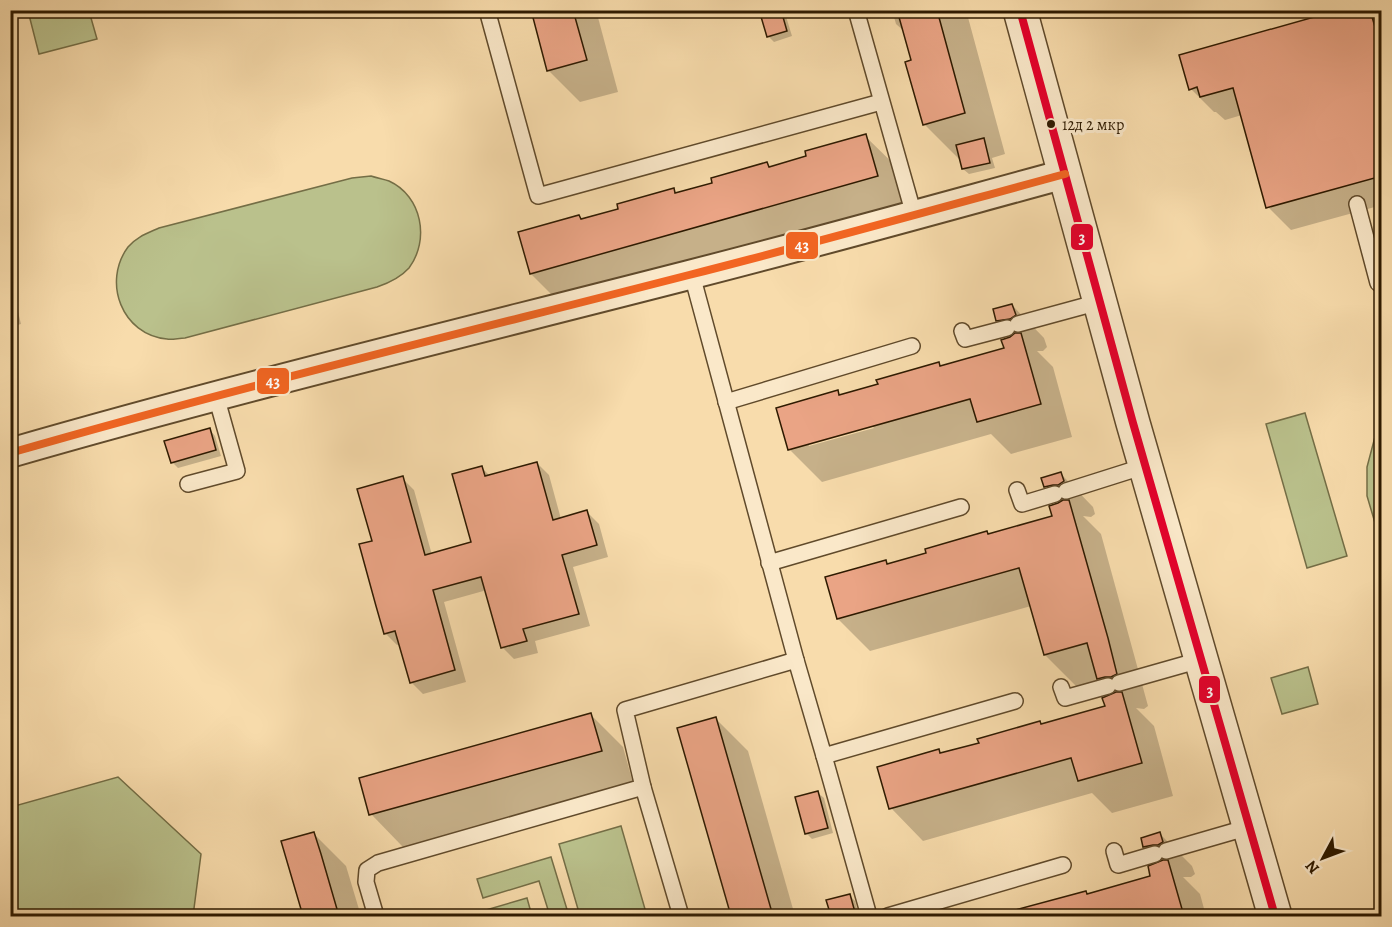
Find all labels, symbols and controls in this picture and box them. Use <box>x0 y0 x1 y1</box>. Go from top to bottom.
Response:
place label: 12д 2 мкр <box>1062 114 1124 136</box>
marker: 12д 2 мкр <box>1045 118 1057 130</box>
line badge: 3 <box>1070 223 1094 251</box>
text: 3 <box>1079 227 1086 249</box>
line badge: 43 <box>785 231 819 260</box>
text: 43 <box>795 235 809 257</box>
line badge: 43 <box>256 367 290 395</box>
text: 43 <box>266 371 280 393</box>
line badge: 3 <box>1198 675 1221 704</box>
text: 3 <box>1207 680 1214 702</box>
north arrow <box>1293 828 1353 888</box>
text: N <box>1300 855 1325 879</box>

